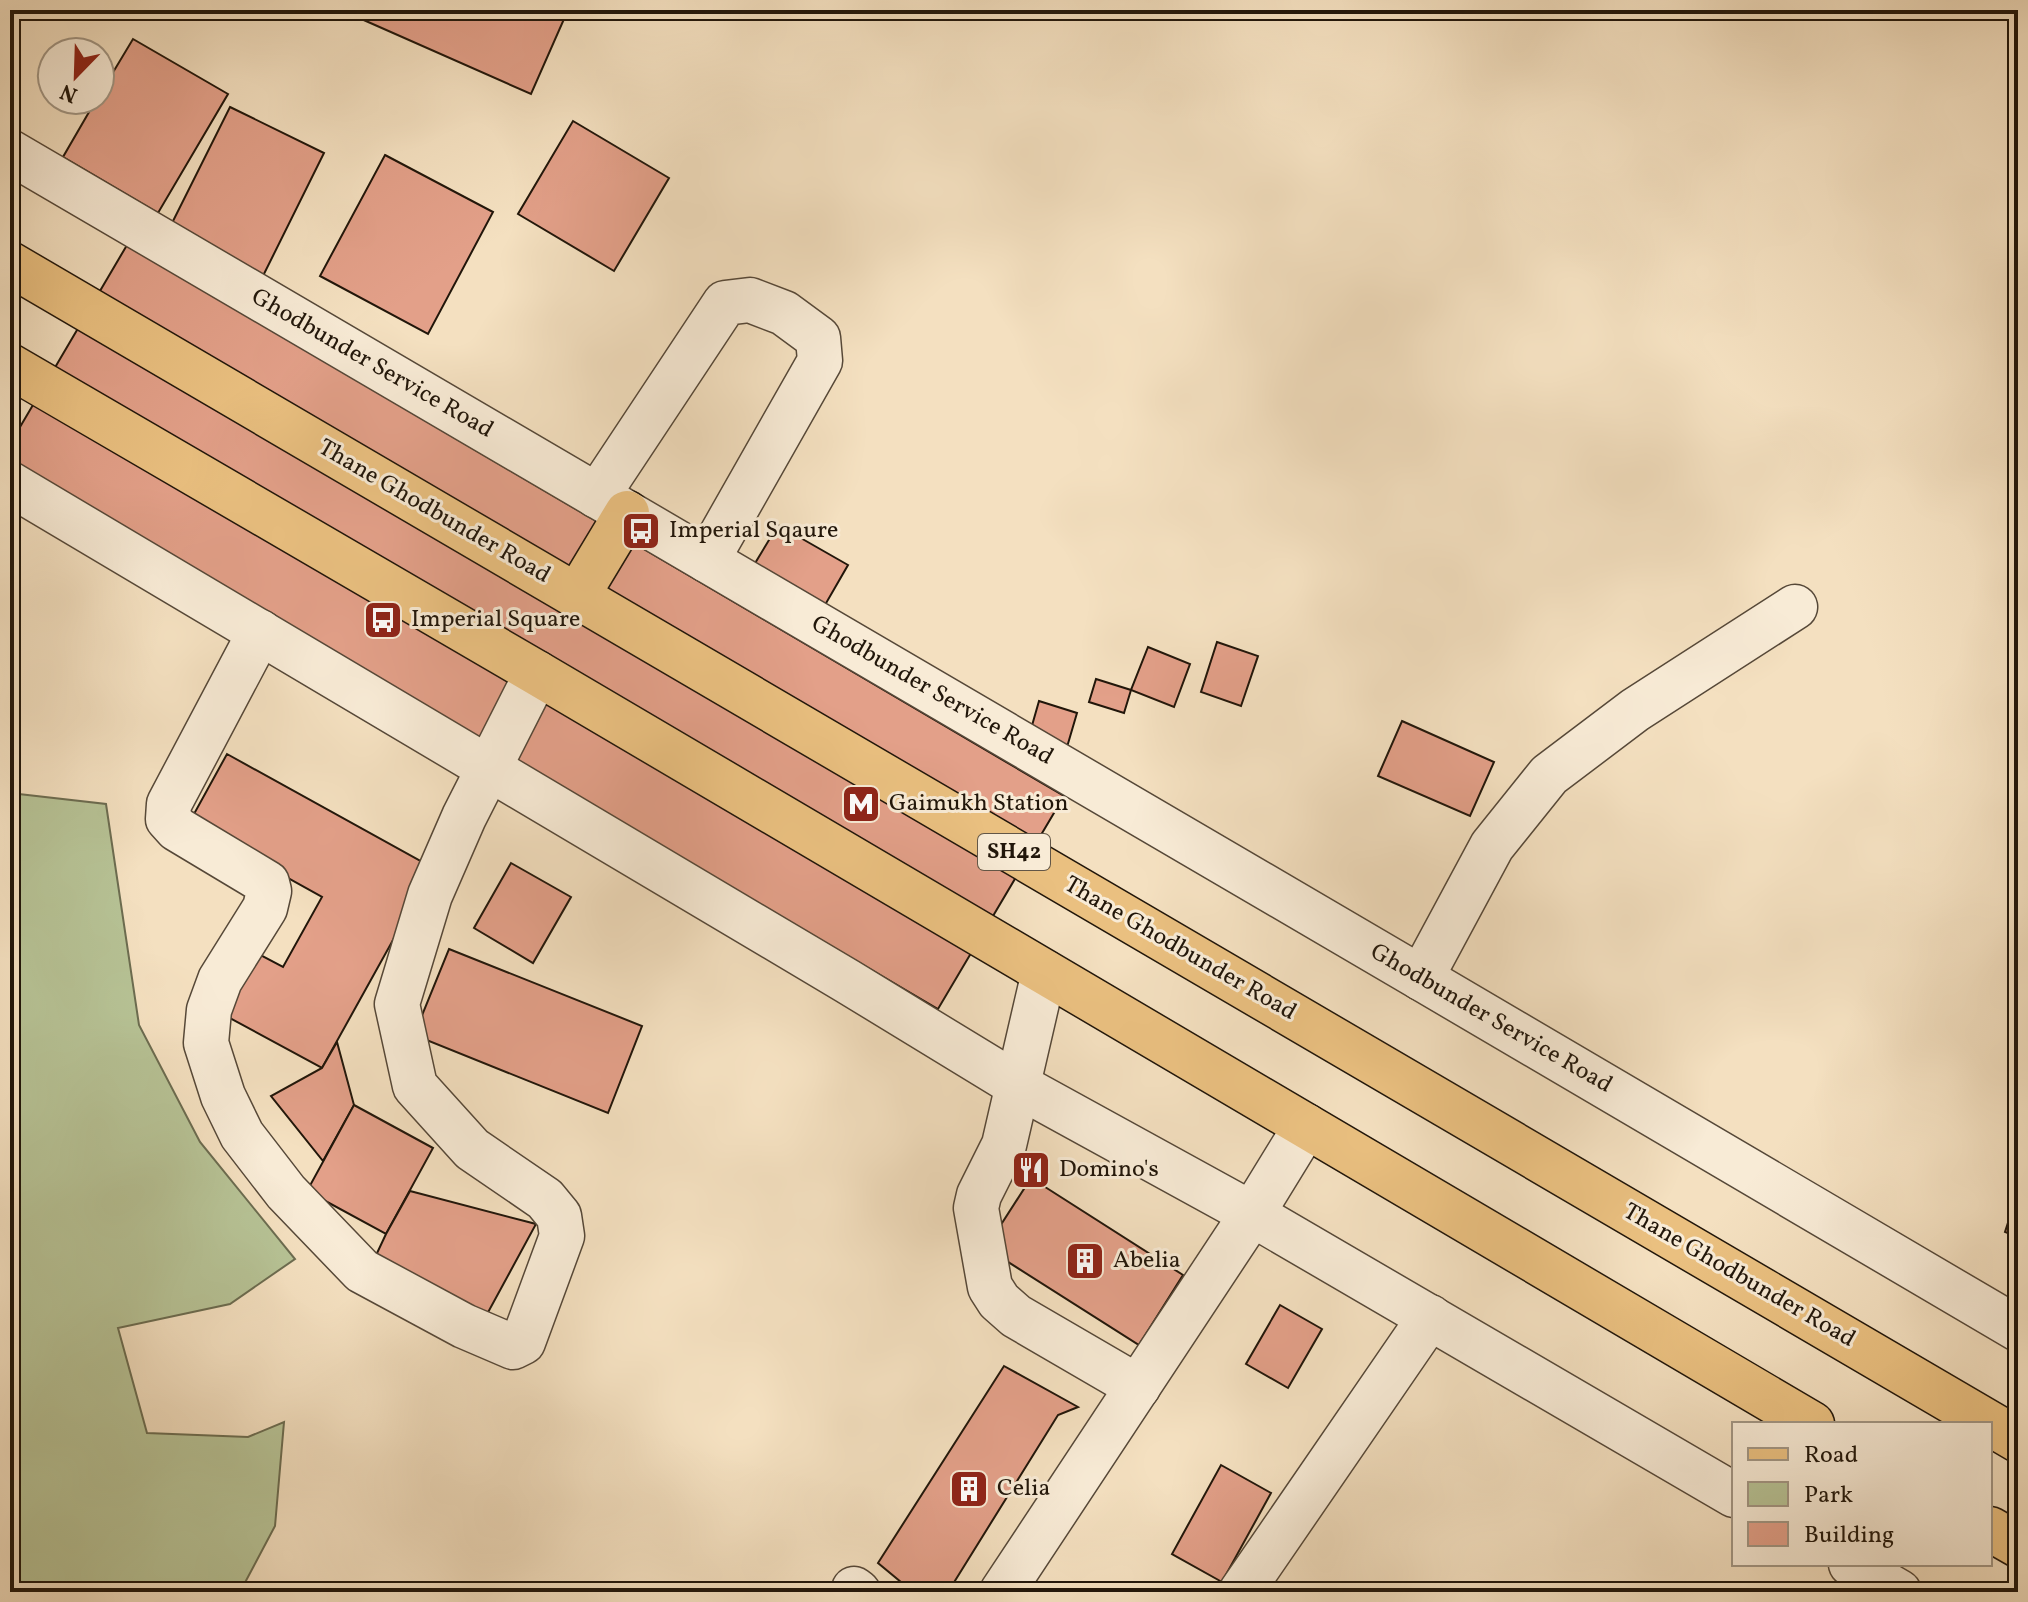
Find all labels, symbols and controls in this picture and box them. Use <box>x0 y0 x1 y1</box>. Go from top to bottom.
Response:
north arrow <box>36 36 116 116</box>
text: N <box>56 75 83 109</box>
street label: Ghodbunder Service Road <box>245 281 499 447</box>
street label: Thane Ghodbunder Road <box>311 431 557 593</box>
bus stop icon: Imperial Sqaure <box>620 510 662 552</box>
place label: Imperial Sqaure <box>669 514 838 548</box>
bus stop icon: Imperial Square <box>362 599 404 641</box>
place label: Imperial Square <box>411 603 580 637</box>
street label: Ghodbunder Service Road <box>805 608 1059 774</box>
metro station icon: Gaimukh Station <box>840 783 882 825</box>
place label: Gaimukh Station <box>889 787 1069 821</box>
road number: SH42 <box>978 834 1050 870</box>
street label: Thane Ghodbunder Road <box>1057 868 1303 1030</box>
street label: Ghodbunder Service Road <box>1364 936 1618 1102</box>
restaurant icon: Domino's <box>1010 1149 1052 1191</box>
place label: Domino's <box>1059 1153 1159 1187</box>
street label: Thane Ghodbunder Road <box>1616 1195 1862 1357</box>
building icon: Abelia <box>1064 1240 1106 1282</box>
place label: Abelia <box>1113 1244 1181 1278</box>
legend <box>1732 1422 1992 1566</box>
text: Road <box>1804 1439 1858 1473</box>
building icon: Celia <box>948 1468 990 1510</box>
place label: Celia <box>997 1472 1050 1506</box>
text: Park <box>1804 1479 1853 1513</box>
text: Building <box>1804 1519 1894 1553</box>

